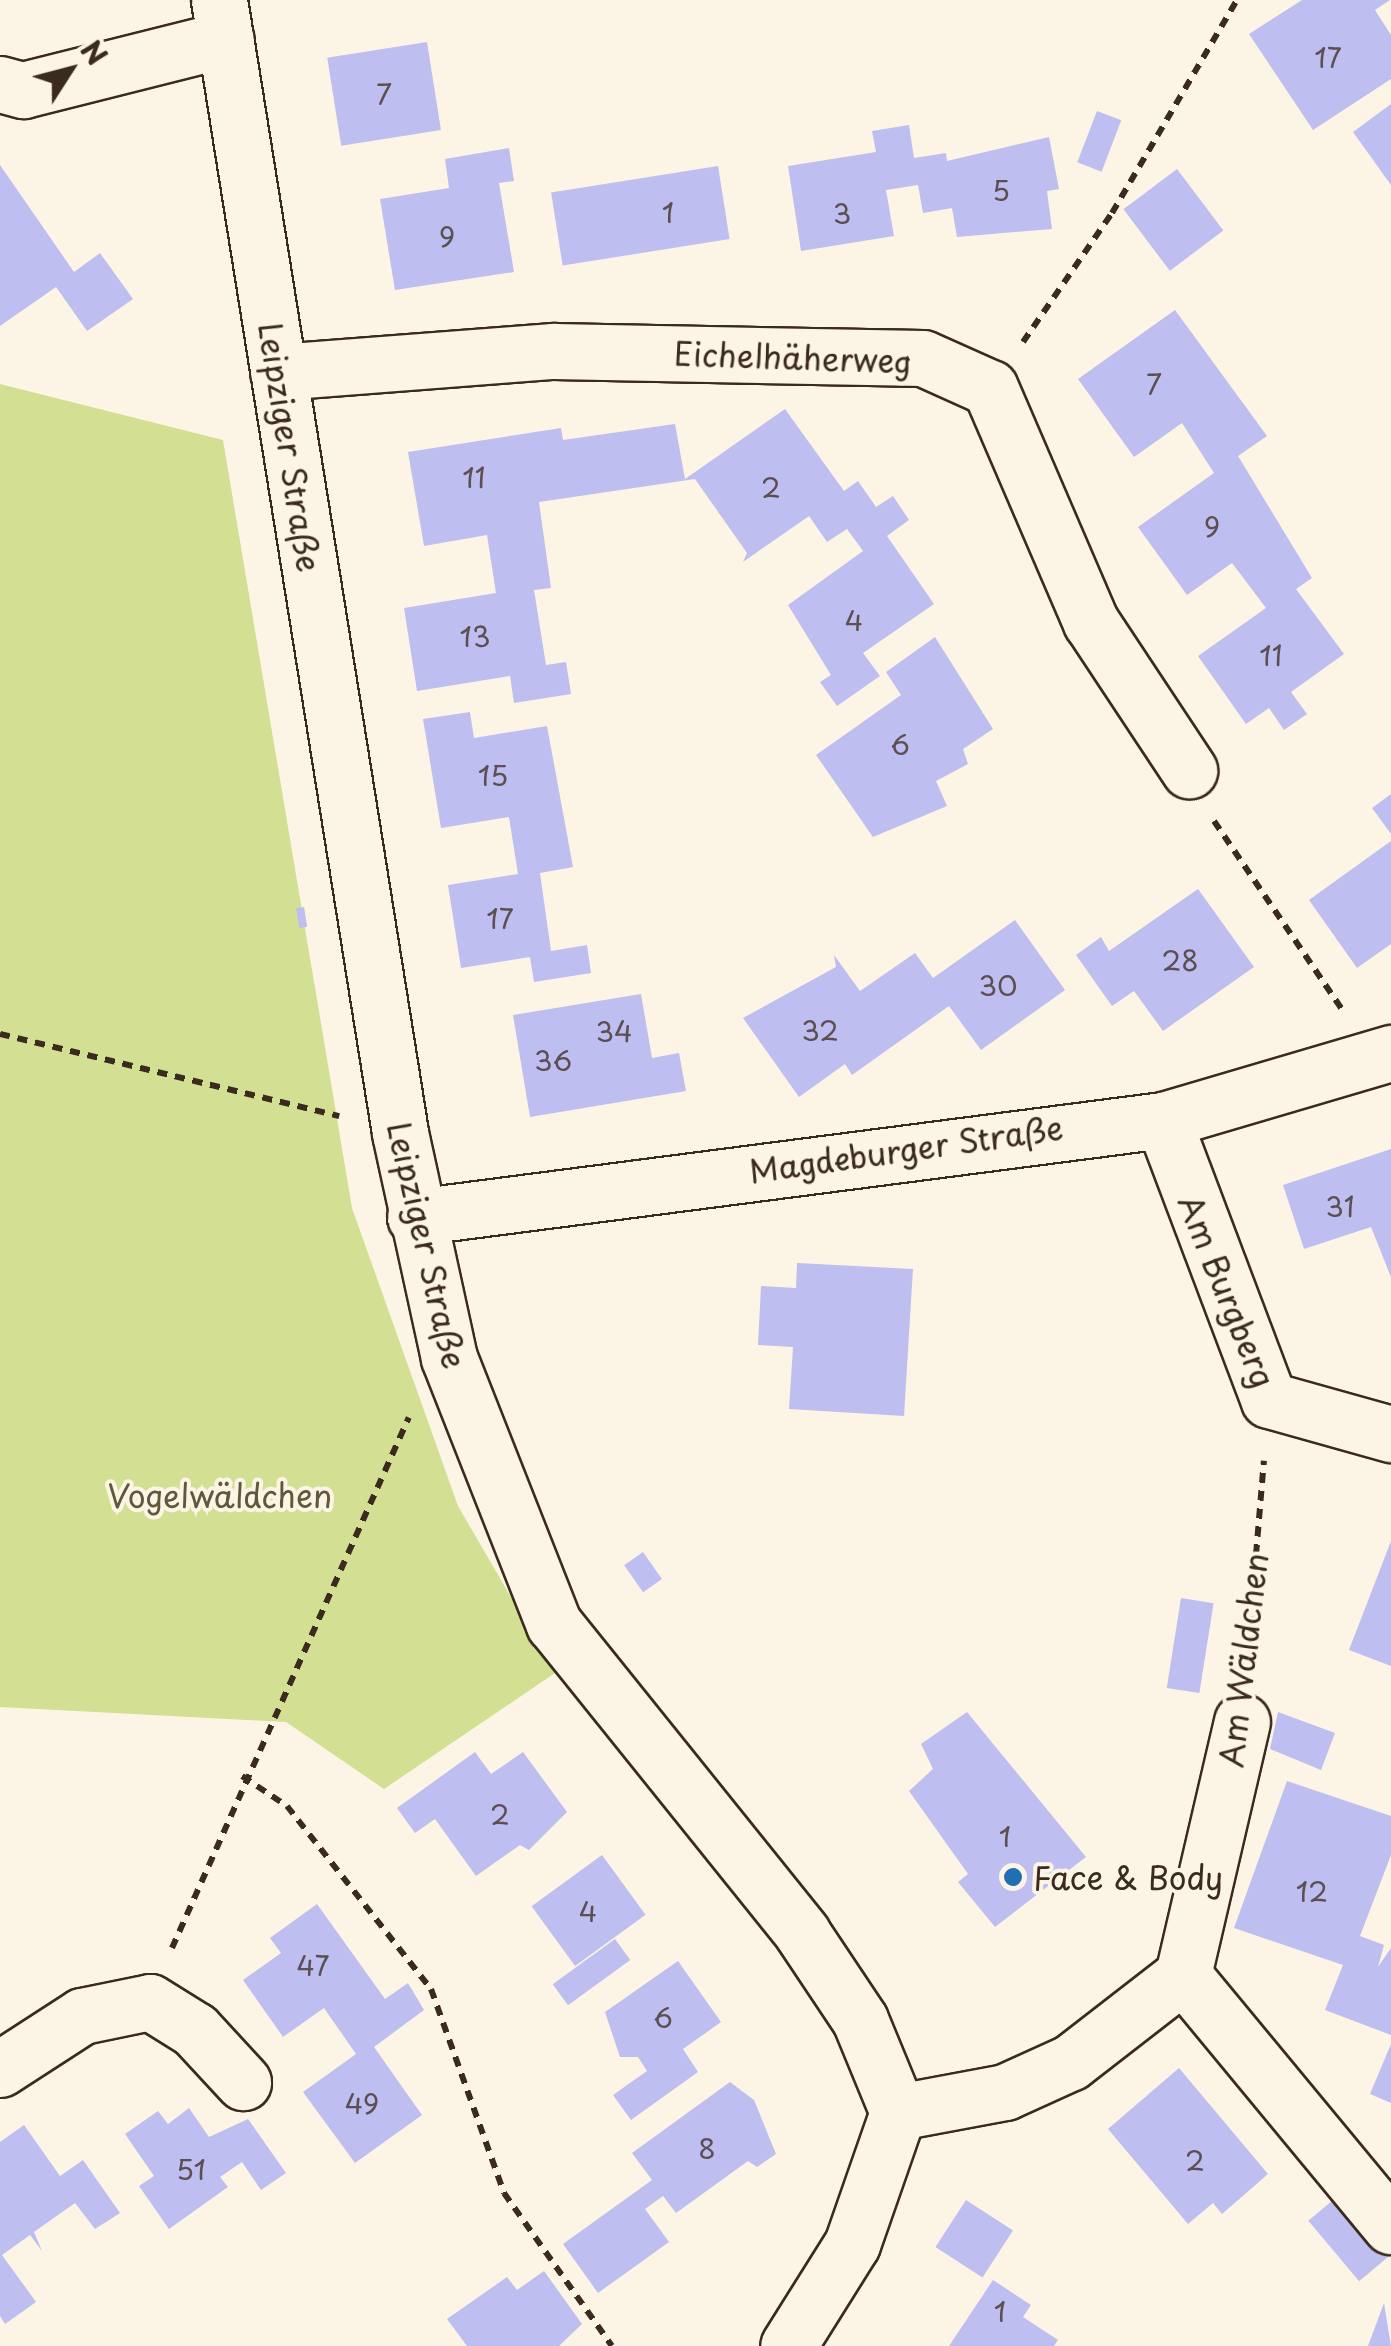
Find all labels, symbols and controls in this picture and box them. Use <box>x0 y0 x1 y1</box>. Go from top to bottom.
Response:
north arrow <box>20 20 120 120</box>
text: N <box>71 30 119 74</box>
house number: 17 <box>1314 40 1342 74</box>
house number: 7 <box>376 77 392 111</box>
house number: 5 <box>992 173 1010 207</box>
house number: 1 <box>662 195 674 229</box>
house number: 3 <box>833 196 851 230</box>
house number: 9 <box>439 219 455 253</box>
street label: Leipziger Straße <box>251 320 329 574</box>
street label: Eichelhäherweg <box>673 334 913 380</box>
house number: 7 <box>1146 367 1162 401</box>
house number: 11 <box>462 460 486 494</box>
house number: 2 <box>761 470 781 504</box>
house number: 9 <box>1204 509 1220 543</box>
house number: 4 <box>845 603 863 637</box>
house number: 13 <box>459 619 491 653</box>
house number: 11 <box>1259 638 1283 672</box>
house number: 6 <box>890 727 910 761</box>
house number: 15 <box>478 758 508 792</box>
house number: 17 <box>486 901 514 935</box>
house number: 28 <box>1161 943 1199 977</box>
house number: 30 <box>979 968 1017 1002</box>
house number: 32 <box>801 1013 839 1047</box>
house number: 34 <box>595 1014 633 1048</box>
house number: 36 <box>534 1043 572 1077</box>
street label: Magdeburger Straße <box>746 1108 1066 1190</box>
street label: Leipziger Straße <box>380 1118 474 1372</box>
street label: Am Burgberg <box>1171 1189 1283 1393</box>
house number: 31 <box>1325 1189 1355 1223</box>
park label: Vogelwäldchen <box>108 1476 332 1514</box>
street label: Am Wäldchen <box>1211 1551 1275 1769</box>
house number: 2 <box>490 1797 510 1831</box>
house number: 1 <box>999 1819 1011 1853</box>
place label: Face & Body <box>1033 1858 1224 1896</box>
marker: Face & Body <box>1002 1866 1024 1888</box>
house number: 12 <box>1296 1874 1328 1908</box>
house number: 4 <box>579 1894 597 1928</box>
house number: 47 <box>297 1948 329 1982</box>
house number: 6 <box>653 2000 673 2034</box>
house number: 49 <box>345 2086 379 2120</box>
house number: 8 <box>698 2131 716 2165</box>
house number: 2 <box>1185 2143 1205 2177</box>
house number: 51 <box>176 2152 206 2186</box>
house number: 1 <box>994 2294 1006 2328</box>

